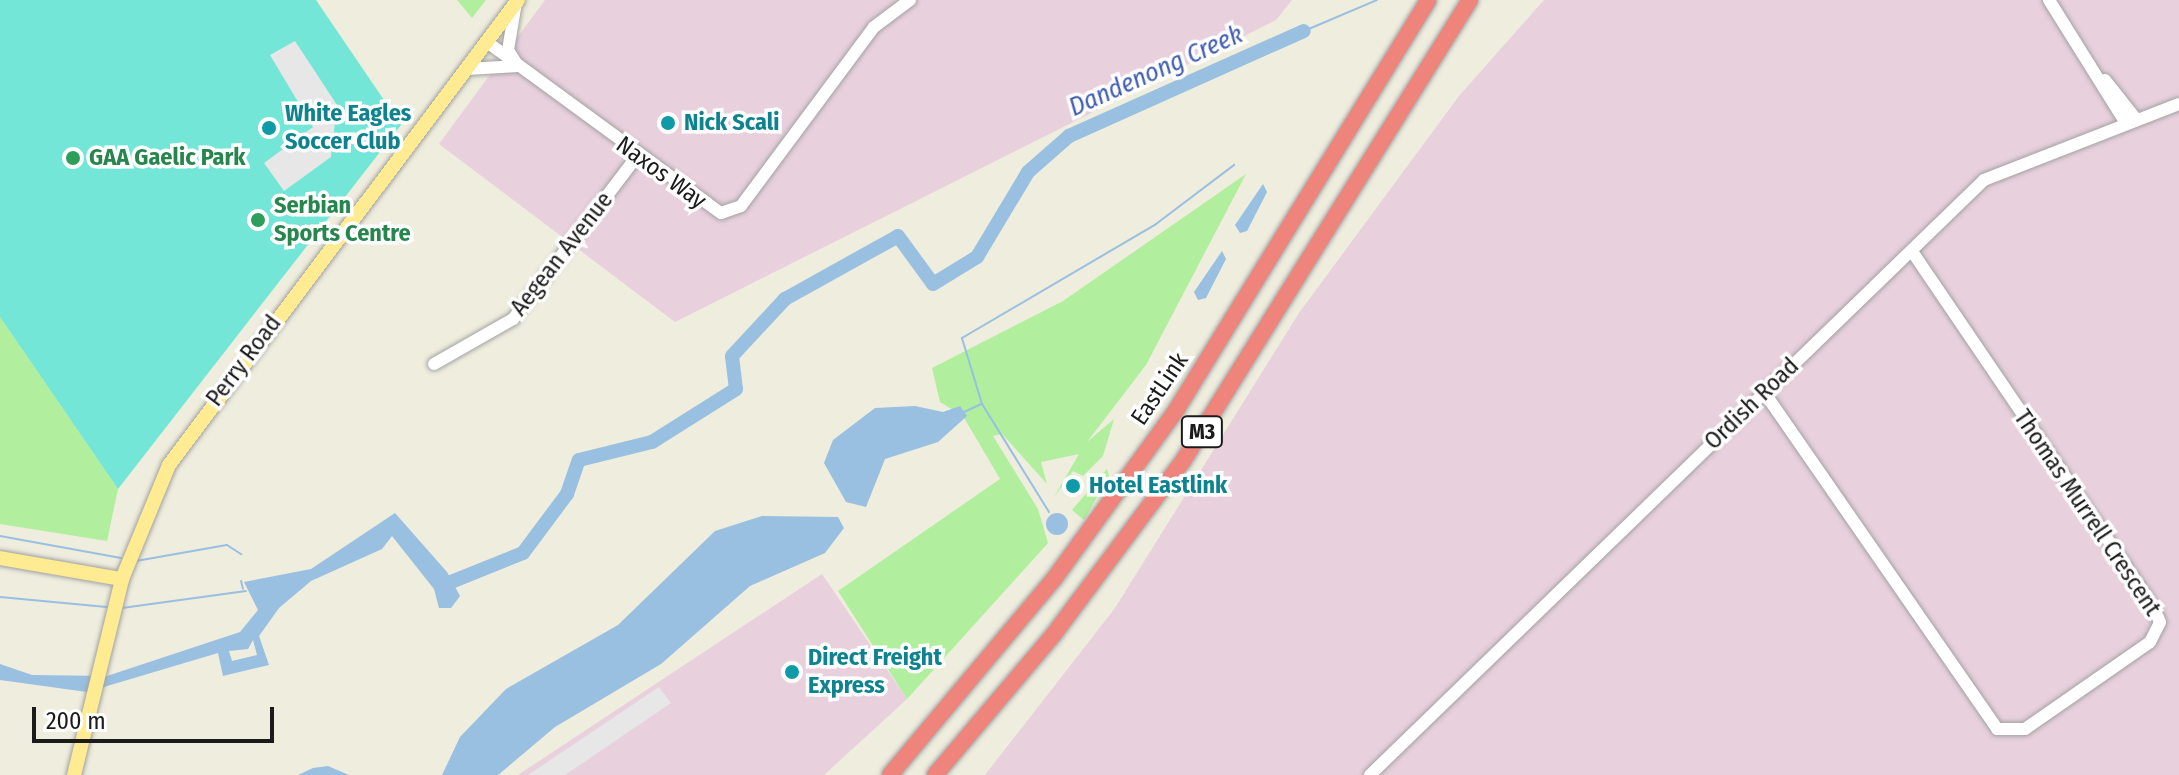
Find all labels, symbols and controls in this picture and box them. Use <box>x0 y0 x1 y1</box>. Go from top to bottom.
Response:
water label: Dandenong Creek <box>1064 19 1248 123</box>
place label: White Eagles Soccer Club <box>285 100 411 156</box>
place label: Nick Scali <box>684 109 779 137</box>
marker: Nick Scali <box>659 114 677 132</box>
marker: White Eagles Soccer Club <box>260 119 278 137</box>
street label: Naxos Way <box>610 131 712 215</box>
place label: GAA Gaelic Park <box>89 144 246 172</box>
marker: GAA Gaelic Park <box>64 149 82 167</box>
street label: Aegean Avenue <box>505 186 619 322</box>
place label: Serbian Sports Centre <box>274 192 411 248</box>
marker: Serbian Sports Centre <box>249 211 267 229</box>
street label: Perry Road <box>200 310 288 412</box>
street label: EastLink <box>1125 347 1195 431</box>
street label: Ordish Road <box>1699 352 1805 456</box>
street label: Thomas Murrell Crescent <box>2007 405 2167 621</box>
road number: M3 <box>1180 414 1224 450</box>
place label: Hotel Eastlink <box>1089 472 1227 500</box>
marker: Hotel Eastlink <box>1064 477 1082 495</box>
place label: Direct Freight Express <box>808 644 942 700</box>
marker: Direct Freight Express <box>783 663 801 681</box>
scale bar <box>36 691 278 741</box>
text: 200 m <box>46 707 106 735</box>

